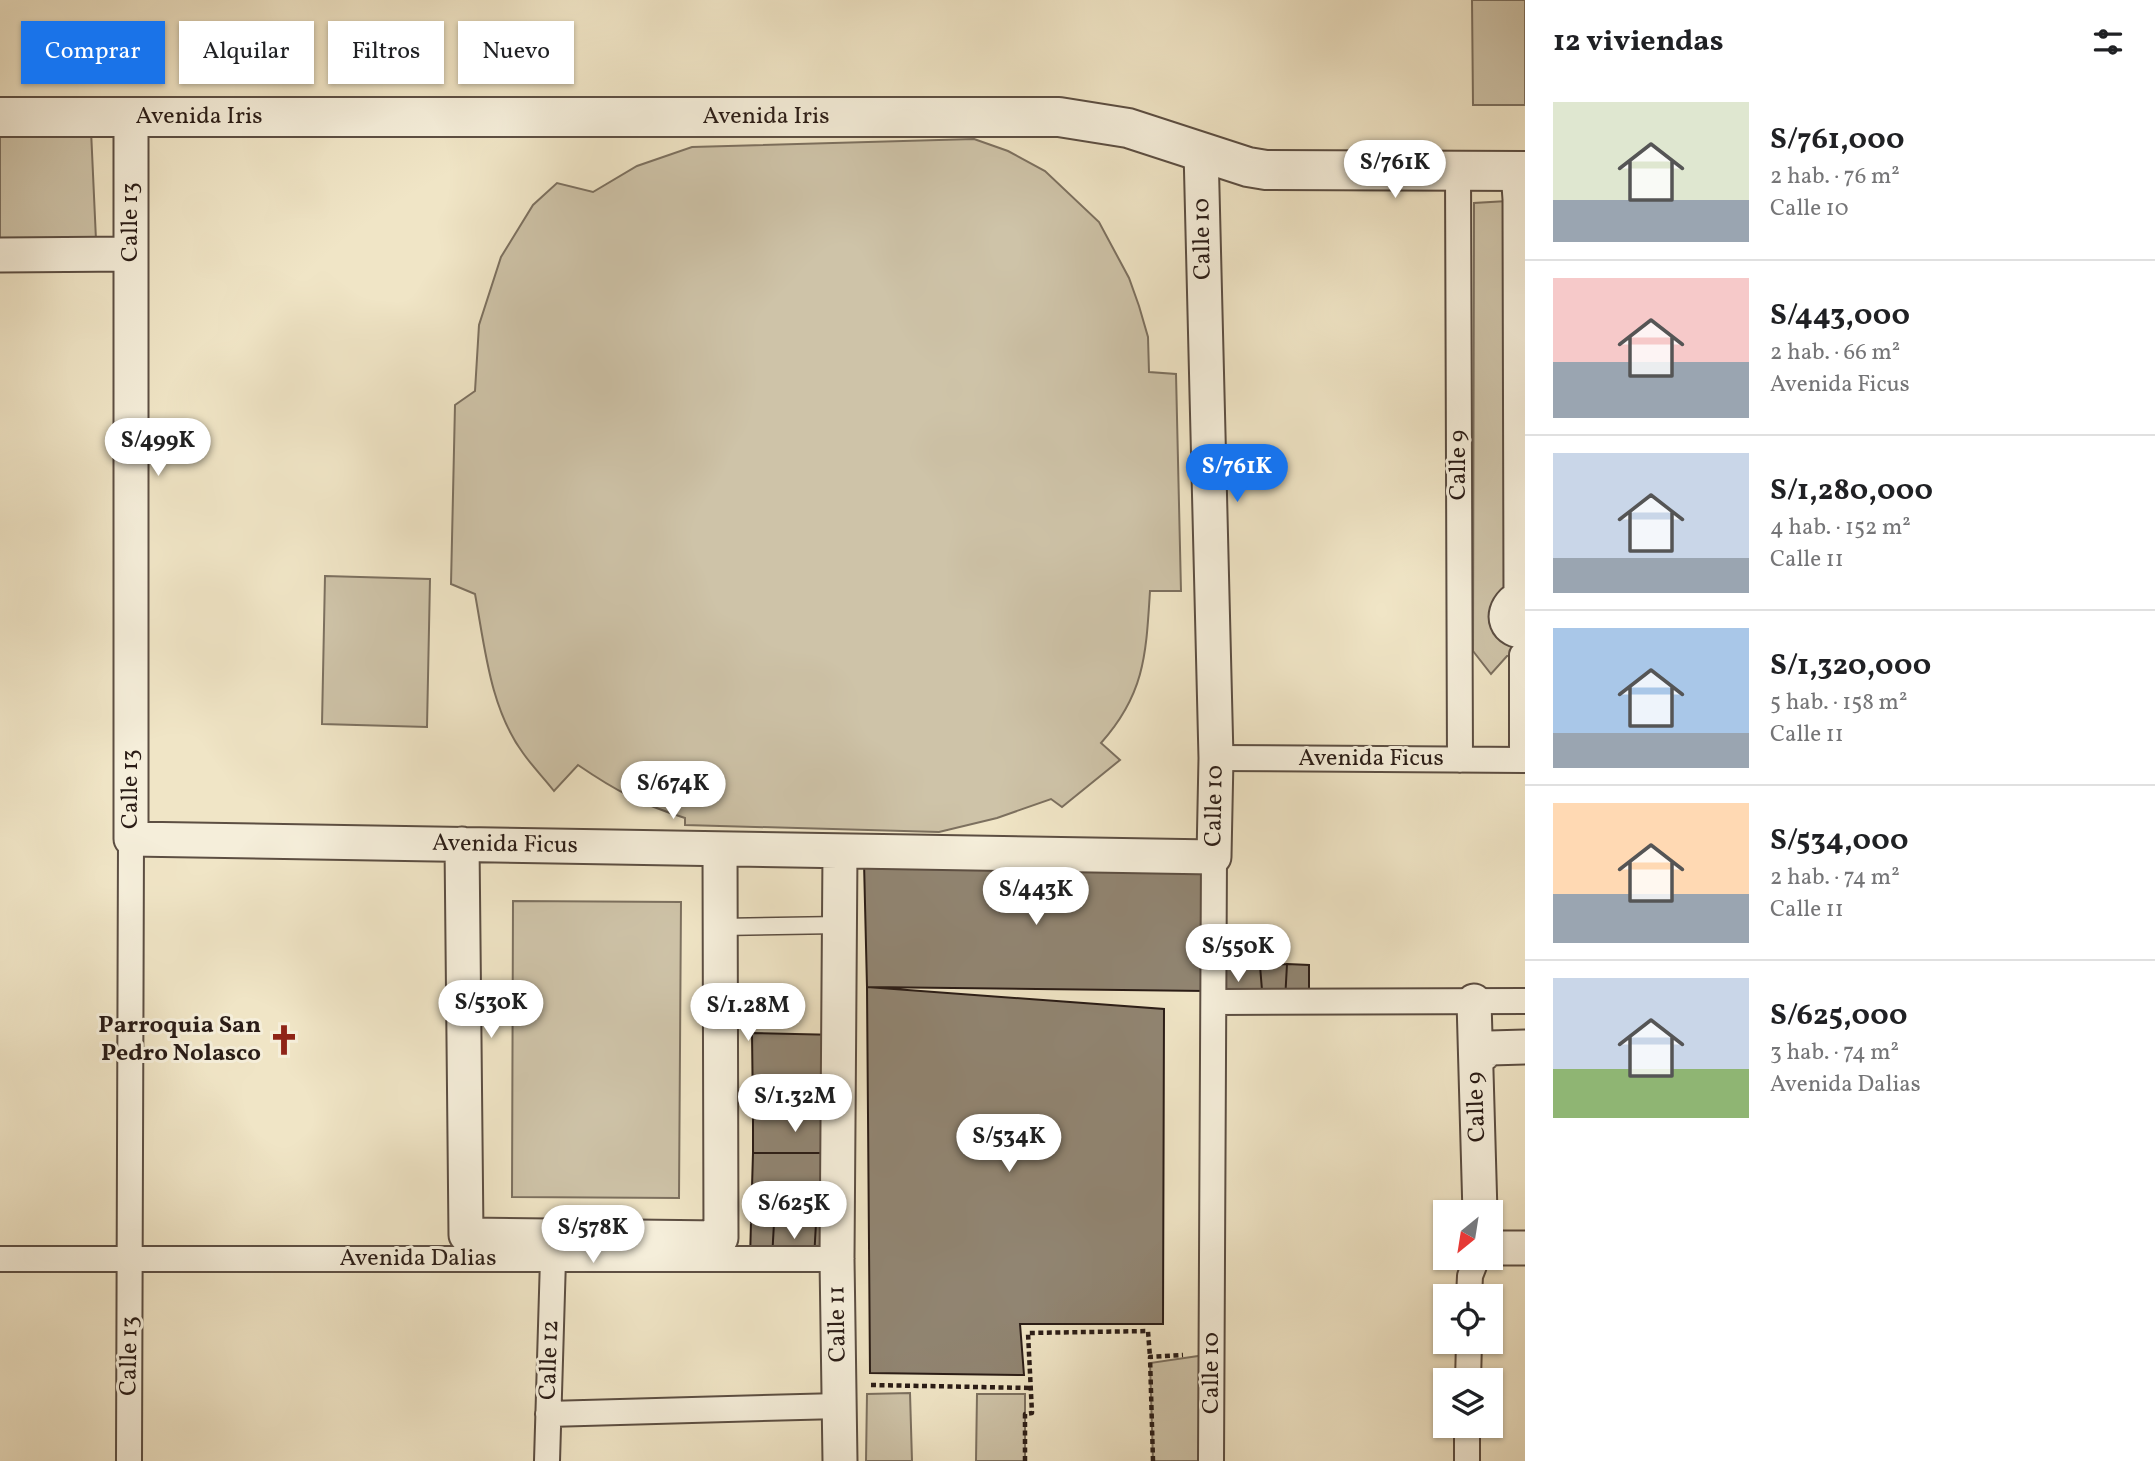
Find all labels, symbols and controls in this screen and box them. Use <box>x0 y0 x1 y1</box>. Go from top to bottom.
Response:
chip: Comprar <box>21 21 165 84</box>
chip: Alquilar <box>179 21 314 84</box>
chip: Filtros <box>328 21 444 84</box>
chip: Nuevo <box>458 21 574 84</box>
text: 12 viviendas <box>1553 21 1724 63</box>
icon: filters <box>2089 23 2127 61</box>
street label: Avenida Iris <box>135 100 263 134</box>
street label: Avenida Iris <box>702 100 830 134</box>
text: S/761,000 <box>1770 119 1905 161</box>
icon: home <box>1609 130 1693 214</box>
pin: S/761K <box>1338 140 1452 200</box>
text: S/761K <box>1360 147 1430 179</box>
text: 2 hab. · 76 m² <box>1770 161 1900 193</box>
street label: Calle 13 <box>114 182 148 262</box>
text: Calle 10 <box>1770 193 1848 225</box>
street label: Calle 10 <box>1185 198 1221 280</box>
text: S/443,000 <box>1770 295 1910 337</box>
icon: home <box>1609 306 1693 390</box>
text: 2 hab. · 66 m² <box>1770 337 1900 369</box>
text: Avenida Ficus <box>1770 369 1910 401</box>
pin: S/499K <box>101 419 215 478</box>
text: S/499K <box>121 425 195 457</box>
street label: Calle 9 <box>1442 430 1476 500</box>
pin: S/761K <box>1180 444 1294 504</box>
text: S/761K <box>1202 451 1272 483</box>
text: S/1,280,000 <box>1770 470 1933 512</box>
icon: home <box>1609 481 1693 565</box>
text: 4 hab. · 152 m² <box>1770 512 1911 544</box>
text: Calle 11 <box>1770 544 1844 576</box>
text: S/1,320,000 <box>1770 645 1931 687</box>
icon: home <box>1609 656 1693 740</box>
text: 5 hab. · 158 m² <box>1770 687 1907 719</box>
text: Calle 11 <box>1770 719 1844 751</box>
street label: Avenida Ficus <box>1298 742 1444 776</box>
street label: Calle 13 <box>114 749 148 829</box>
pin: S/674K <box>616 762 730 821</box>
street label: Calle 10 <box>1197 765 1233 847</box>
text: S/674K <box>637 768 709 800</box>
text: S/534,000 <box>1770 820 1909 862</box>
street label: Avenida Ficus <box>432 827 578 863</box>
icon: home <box>1609 831 1693 915</box>
text: 2 hab. · 74 m² <box>1770 862 1900 894</box>
pin: S/443K <box>979 867 1093 927</box>
text: S/443K <box>999 874 1073 906</box>
text: Calle 11 <box>1770 894 1844 926</box>
pin: S/550K <box>1181 925 1295 984</box>
text: S/550K <box>1202 931 1274 963</box>
pin: S/530K <box>434 981 548 1040</box>
pin: S/1.28M <box>683 984 813 1043</box>
text: S/530K <box>454 987 528 1019</box>
text: S/1.28M <box>706 990 790 1022</box>
text: S/625,000 <box>1770 995 1908 1037</box>
icon: home <box>1609 1006 1693 1090</box>
place label: Parroquia San Pedro Nolasco <box>98 1009 261 1071</box>
church icon: Parroquia San Pedro Nolasco <box>267 1023 301 1057</box>
text: 3 hab. · 74 m² <box>1770 1037 1899 1069</box>
text: Avenida Dalias <box>1770 1069 1921 1101</box>
street label: Calle 9 <box>1459 1071 1495 1143</box>
pin: S/1.32M <box>730 1074 860 1134</box>
text: S/1.32M <box>754 1081 836 1113</box>
pin: S/534K <box>952 1114 1066 1174</box>
text: S/534K <box>972 1121 1046 1153</box>
pin: S/625K <box>737 1182 851 1241</box>
text: S/625K <box>758 1188 830 1220</box>
north arrow <box>1433 1200 1503 1270</box>
map controls <box>1433 1200 1503 1438</box>
pin: S/578K <box>536 1206 650 1265</box>
text: S/578K <box>558 1212 628 1244</box>
street label: Avenida Dalias <box>339 1242 497 1276</box>
button: locate <box>1433 1284 1503 1354</box>
street label: Calle 11 <box>820 1285 856 1363</box>
street label: Calle 13 <box>112 1316 148 1396</box>
street label: Calle 12 <box>532 1319 568 1401</box>
street label: Calle 10 <box>1195 1332 1229 1414</box>
button: layers <box>1433 1368 1503 1438</box>

